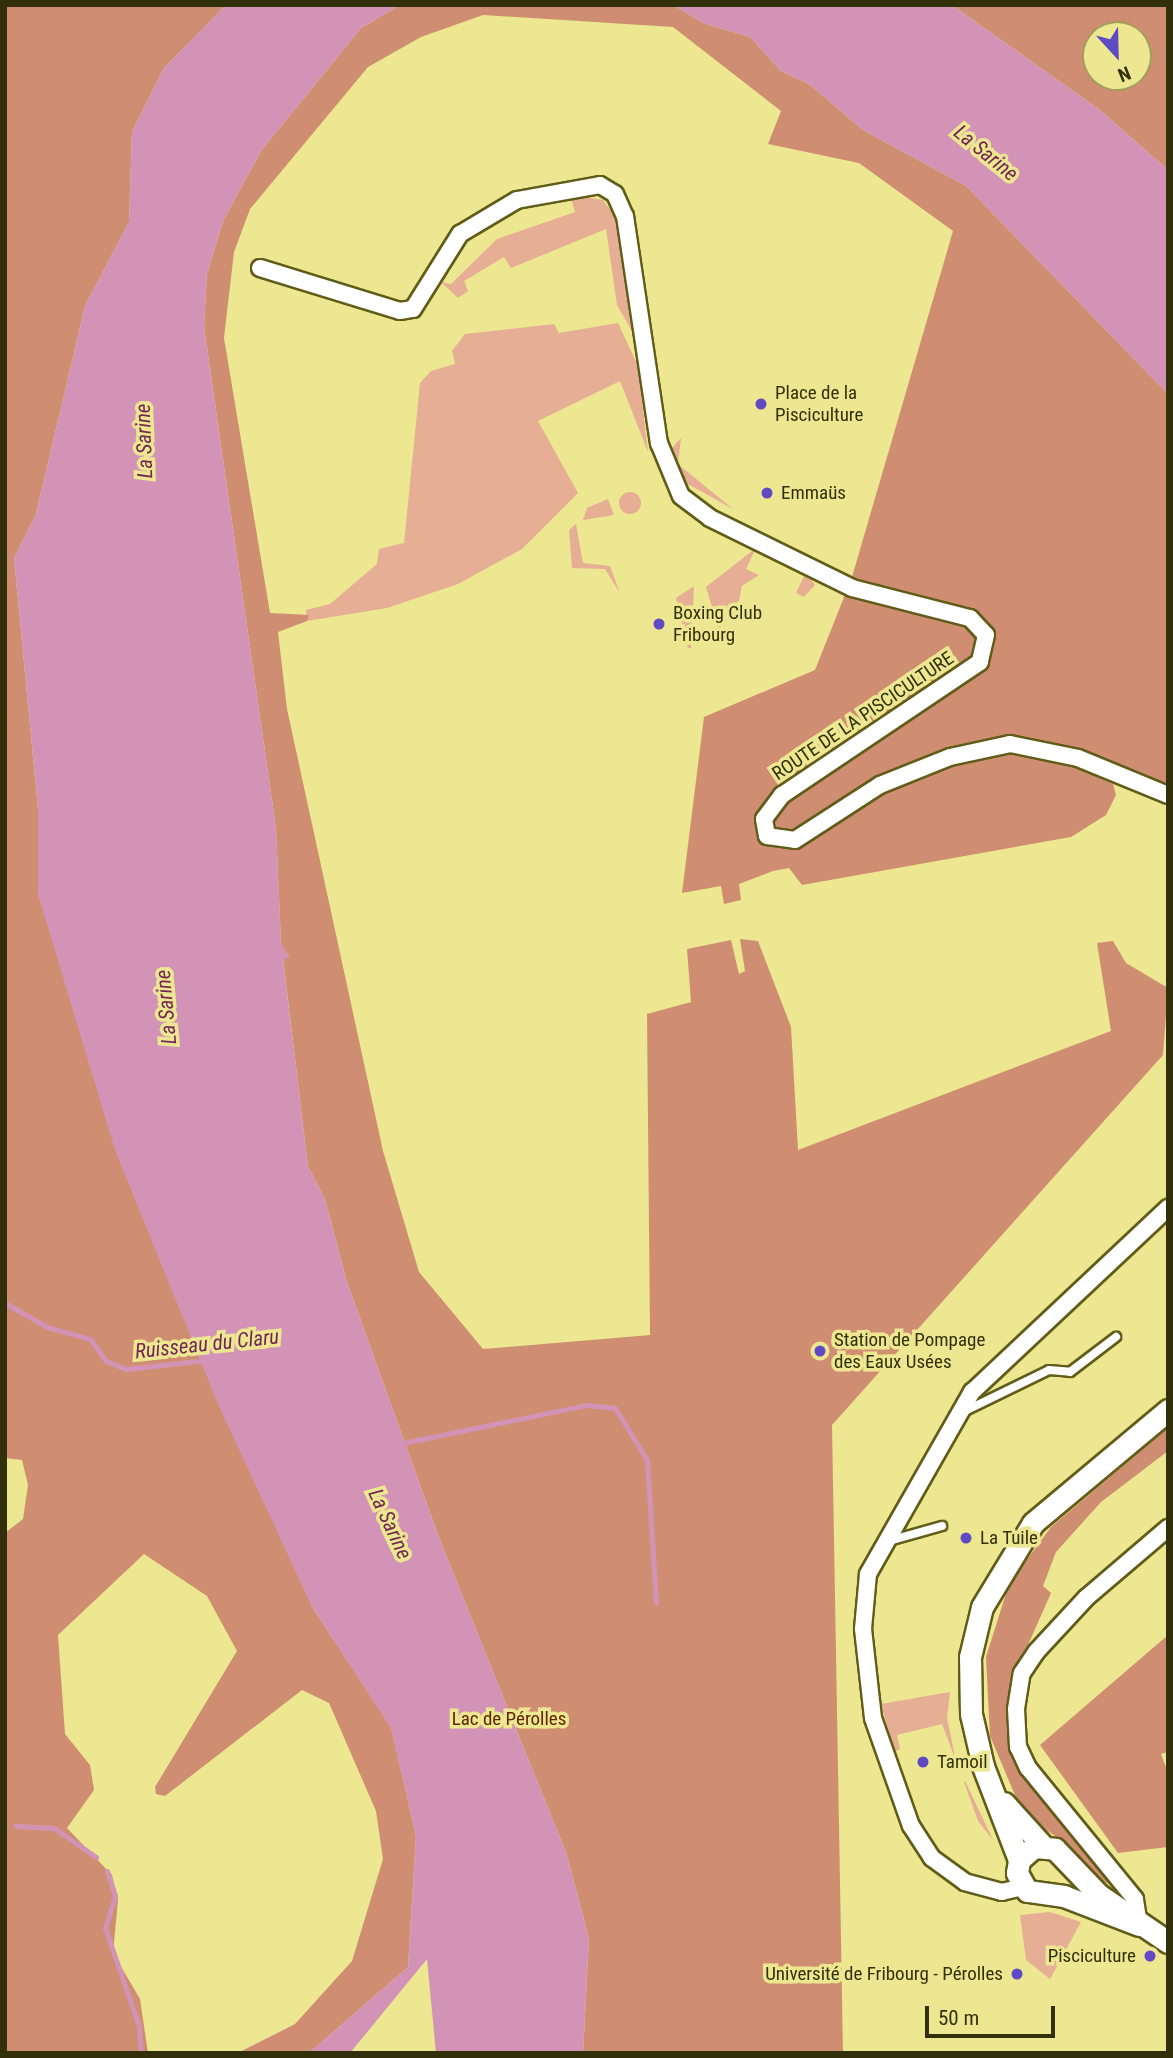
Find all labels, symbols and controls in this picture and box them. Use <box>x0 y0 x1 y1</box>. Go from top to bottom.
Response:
north arrow <box>1082 21 1152 91</box>
text: N <box>1115 61 1134 87</box>
water label: La Sarine <box>949 120 1023 186</box>
place label: Place de la Pisciculture <box>775 382 863 426</box>
marker: Place de la Pisciculture <box>753 396 769 412</box>
water label: La Sarine <box>130 403 158 479</box>
place label: Emmaüs <box>781 482 846 504</box>
marker: Emmaüs <box>759 485 775 501</box>
place label: Boxing Club Fribourg <box>673 602 762 646</box>
marker: Boxing Club Fribourg <box>651 616 667 632</box>
street label: ROUTE DE LA PISCICULTURE <box>768 647 958 785</box>
water label: La Sarine <box>150 969 182 1045</box>
water label: Ruisseau du Claru <box>134 1324 280 1364</box>
place label: Station de Pompage des Eaux Usées <box>834 1329 985 1373</box>
marker: Station de Pompage des Eaux Usées <box>812 1343 828 1359</box>
water label: La Sarine <box>363 1485 417 1563</box>
place label: La Tuile <box>980 1527 1038 1549</box>
marker: La Tuile <box>958 1530 974 1546</box>
park label: Lac de Pérolles <box>452 1708 566 1730</box>
place label: Tamoil <box>937 1751 988 1773</box>
marker: Tamoil <box>915 1754 931 1770</box>
place label: Pisciculture <box>1048 1945 1136 1967</box>
marker: Pisciculture <box>1142 1948 1158 1964</box>
place label: Université de Fribourg - Pérolles <box>765 1963 1003 1985</box>
marker: Université de Fribourg - Pérolles <box>1009 1966 1025 1982</box>
scale bar <box>928 1992 1058 2036</box>
text: 50 m <box>938 2006 979 2030</box>

